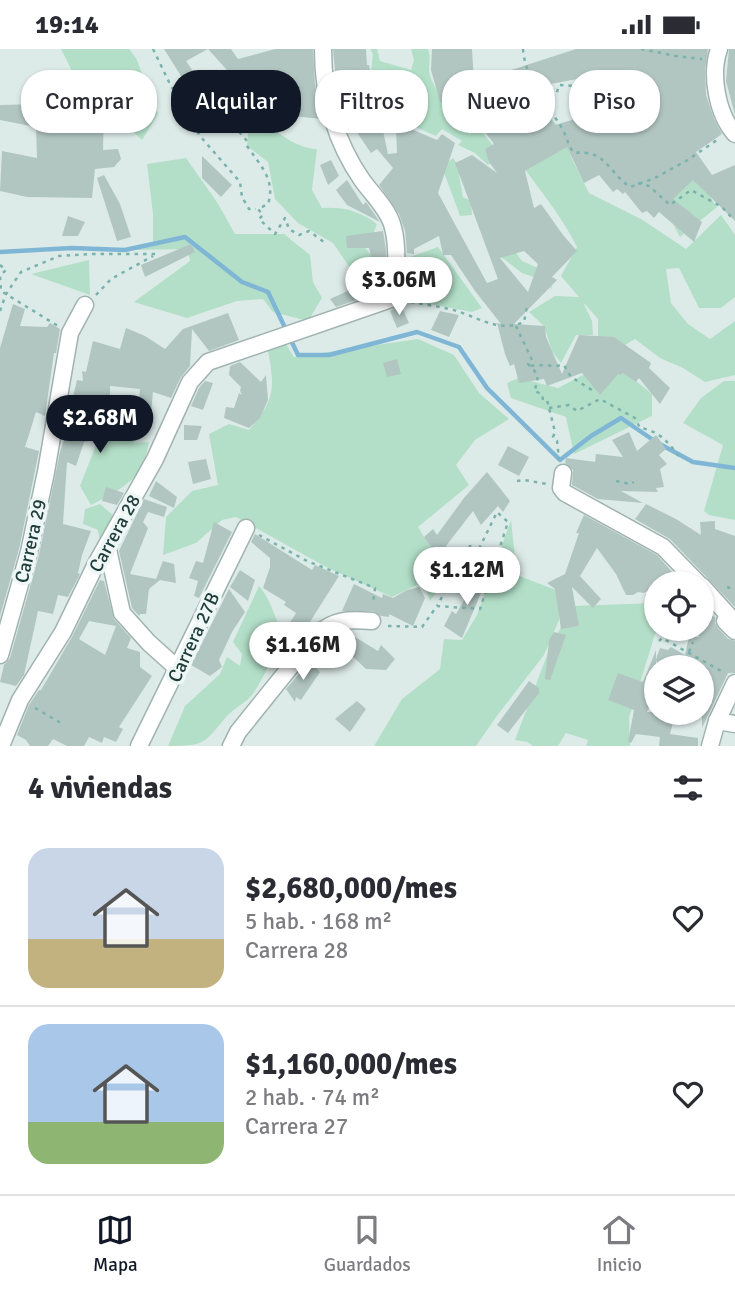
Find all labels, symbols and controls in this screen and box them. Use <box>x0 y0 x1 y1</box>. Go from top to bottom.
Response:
text: 19:14 <box>35 9 99 41</box>
chip: Comprar <box>21 70 157 133</box>
chip: Alquilar <box>171 70 301 133</box>
chip: Filtros <box>315 70 428 133</box>
chip: Nuevo <box>442 70 555 133</box>
chip: Piso <box>569 70 660 133</box>
pin: $3.06M <box>342 257 456 317</box>
text: $3.06M <box>361 265 437 294</box>
pin: $2.68M <box>43 395 157 455</box>
text: $2.68M <box>62 403 138 432</box>
street label: Carrera 28 <box>84 490 146 577</box>
street label: Carrera 29 <box>10 497 52 585</box>
pin: $1.12M <box>410 547 524 607</box>
text: $1.12M <box>429 555 505 584</box>
map controls <box>644 571 714 725</box>
button: locate <box>644 571 714 641</box>
street label: Carrera 27B <box>163 588 225 686</box>
pin: $1.16M <box>246 623 360 682</box>
text: $1.16M <box>265 630 341 659</box>
button: layers <box>644 655 714 725</box>
icon: filters <box>669 769 707 807</box>
text: 4 viviendas <box>28 770 172 807</box>
text: $2,680,000/mes <box>245 870 457 907</box>
icon: home <box>84 876 168 960</box>
icon: heart <box>669 899 707 937</box>
text: 5 hab. · 168 m² <box>245 907 392 936</box>
text: Carrera 28 <box>245 936 348 965</box>
text: $1,160,000/mes <box>245 1046 457 1083</box>
icon: home <box>84 1052 168 1136</box>
icon: heart <box>669 1075 707 1113</box>
text: 2 hab. · 74 m² <box>245 1083 380 1112</box>
text: Carrera 27 <box>245 1112 348 1141</box>
tab: Mapa <box>93 1211 138 1277</box>
tab: Guardados <box>324 1211 411 1277</box>
tab: Inicio <box>597 1211 642 1277</box>

